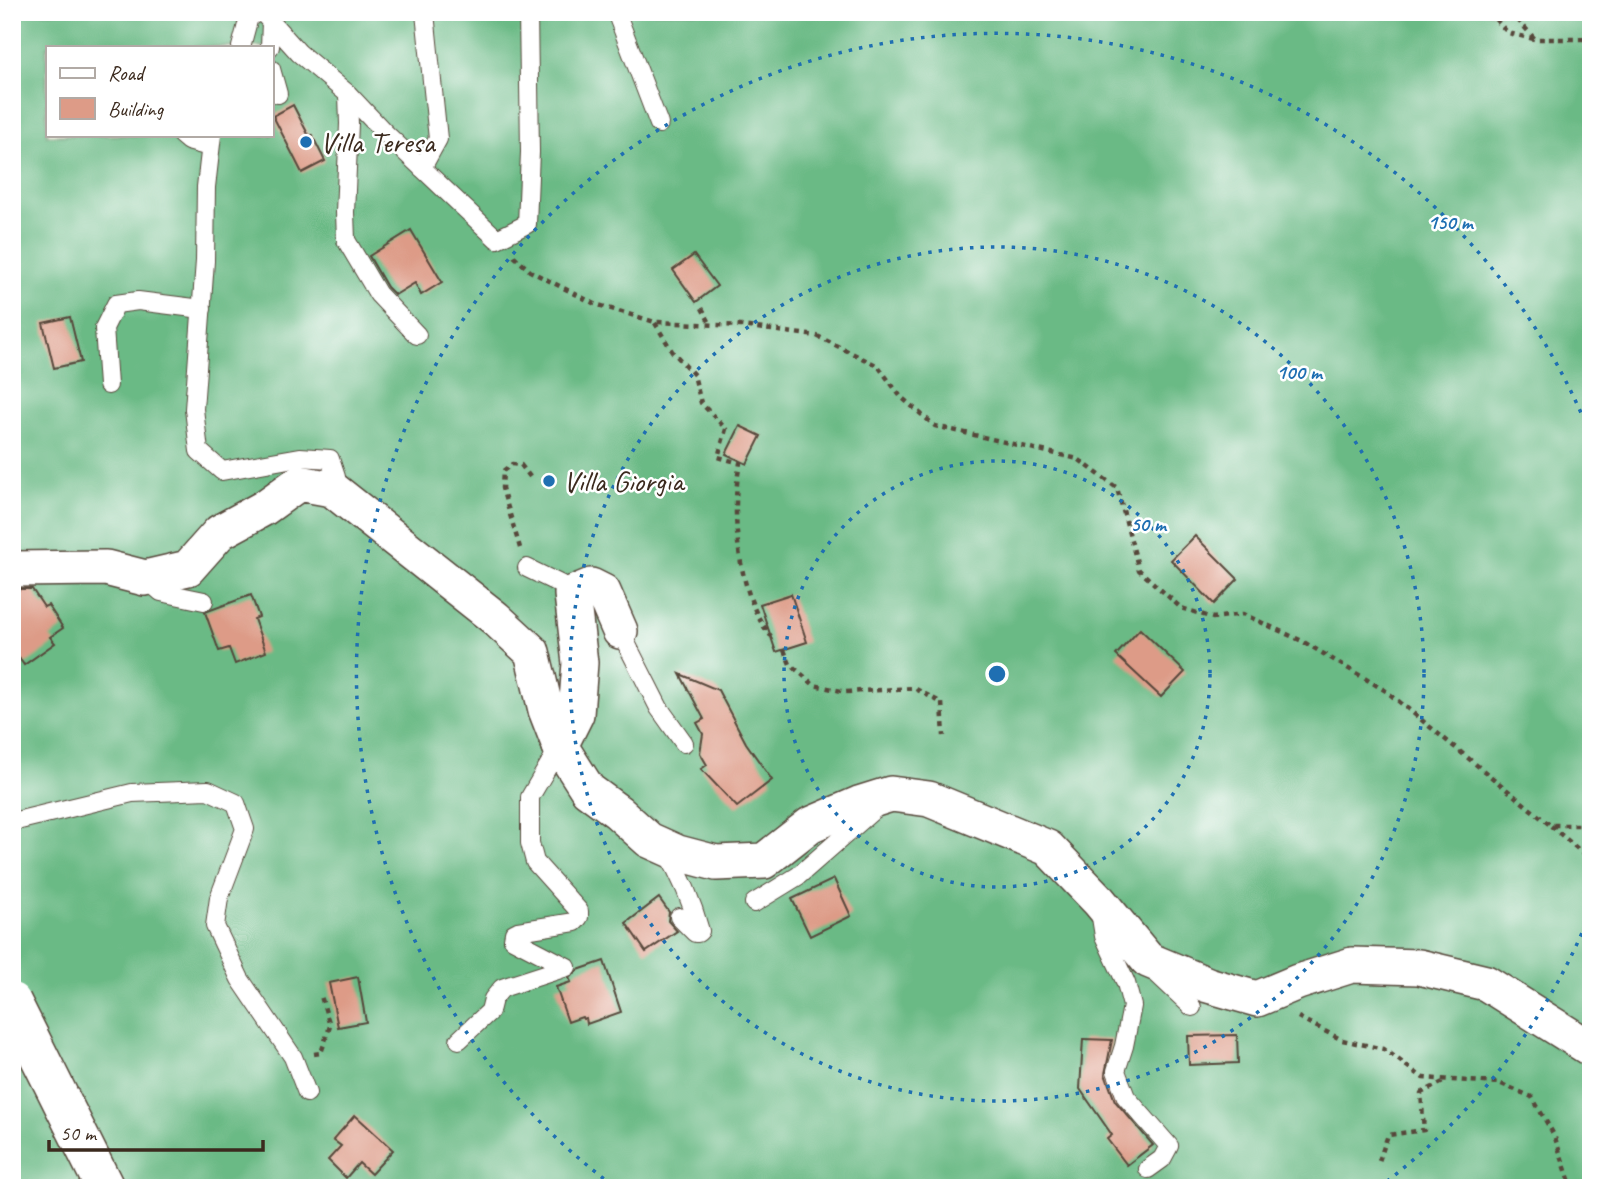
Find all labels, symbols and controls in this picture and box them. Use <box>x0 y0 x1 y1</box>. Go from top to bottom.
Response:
legend <box>46 46 273 136</box>
text: Road <box>108 60 147 86</box>
text: Building <box>108 96 165 122</box>
place label: Villa Teresa <box>320 123 437 161</box>
marker: Villa Teresa <box>298 134 314 150</box>
text: 150 m <box>1427 209 1475 235</box>
text: 100 m <box>1276 359 1324 385</box>
place label: Villa Giorgia <box>563 462 686 500</box>
marker: Villa Giorgia <box>541 473 557 489</box>
text: 50 m <box>1130 511 1168 537</box>
centre of rings <box>985 662 1009 686</box>
scale bar <box>49 1109 262 1153</box>
text: 50 m <box>60 1120 98 1146</box>

